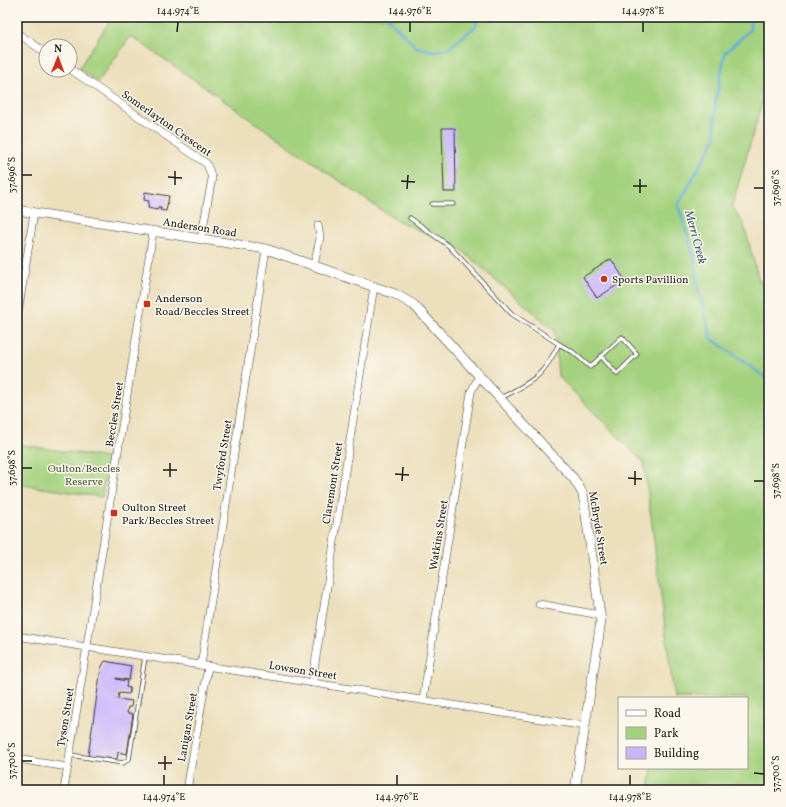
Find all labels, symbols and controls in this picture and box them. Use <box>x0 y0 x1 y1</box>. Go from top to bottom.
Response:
text: 144.974°E <box>157 4 199 18</box>
text: 144.976°E <box>388 4 432 18</box>
text: 144.978°E <box>622 4 664 18</box>
north arrow <box>38 38 78 78</box>
text: N <box>54 42 62 57</box>
street label: Somerlayton Crescent <box>118 88 214 161</box>
text: 37.696°S <box>5 157 19 193</box>
text: 37.696°S <box>769 170 783 206</box>
water label: Merri Creek <box>680 208 710 266</box>
street label: Anderson Road <box>162 215 238 242</box>
place label: Sports Pavillion <box>612 273 689 288</box>
marker: Sports Pavillion <box>599 274 609 284</box>
place label: Anderson Road/Beccles Street <box>155 292 250 320</box>
marker: Anderson Road/Beccles Street <box>142 299 152 309</box>
street label: Beccles Street <box>103 380 128 448</box>
street label: Twyford Street <box>210 418 237 492</box>
street label: Claremont Street <box>320 441 347 525</box>
text: 37.698°S <box>5 450 19 486</box>
park label: Oulton/Beccles Reserve <box>48 462 121 490</box>
text: 37.698°S <box>769 463 783 499</box>
street label: McBryde Street <box>584 490 611 566</box>
street label: Watkins Street <box>427 499 452 572</box>
place label: Oulton Street Park/Beccles Street <box>122 501 214 529</box>
marker: Oulton Street Park/Beccles Street <box>109 508 119 518</box>
street label: Lowson Street <box>268 659 338 684</box>
street label: Tyson Street <box>54 686 79 748</box>
street label: Lanigan Street <box>175 691 202 763</box>
legend <box>618 697 748 769</box>
text: Road <box>654 706 681 722</box>
text: Park <box>654 726 679 742</box>
text: 37.700°S <box>5 743 19 779</box>
text: Building <box>654 746 699 762</box>
text: 37.700°S <box>769 756 783 792</box>
text: 144.974°E <box>143 790 185 804</box>
text: 144.976°E <box>375 790 419 804</box>
text: 144.978°E <box>609 790 651 804</box>

